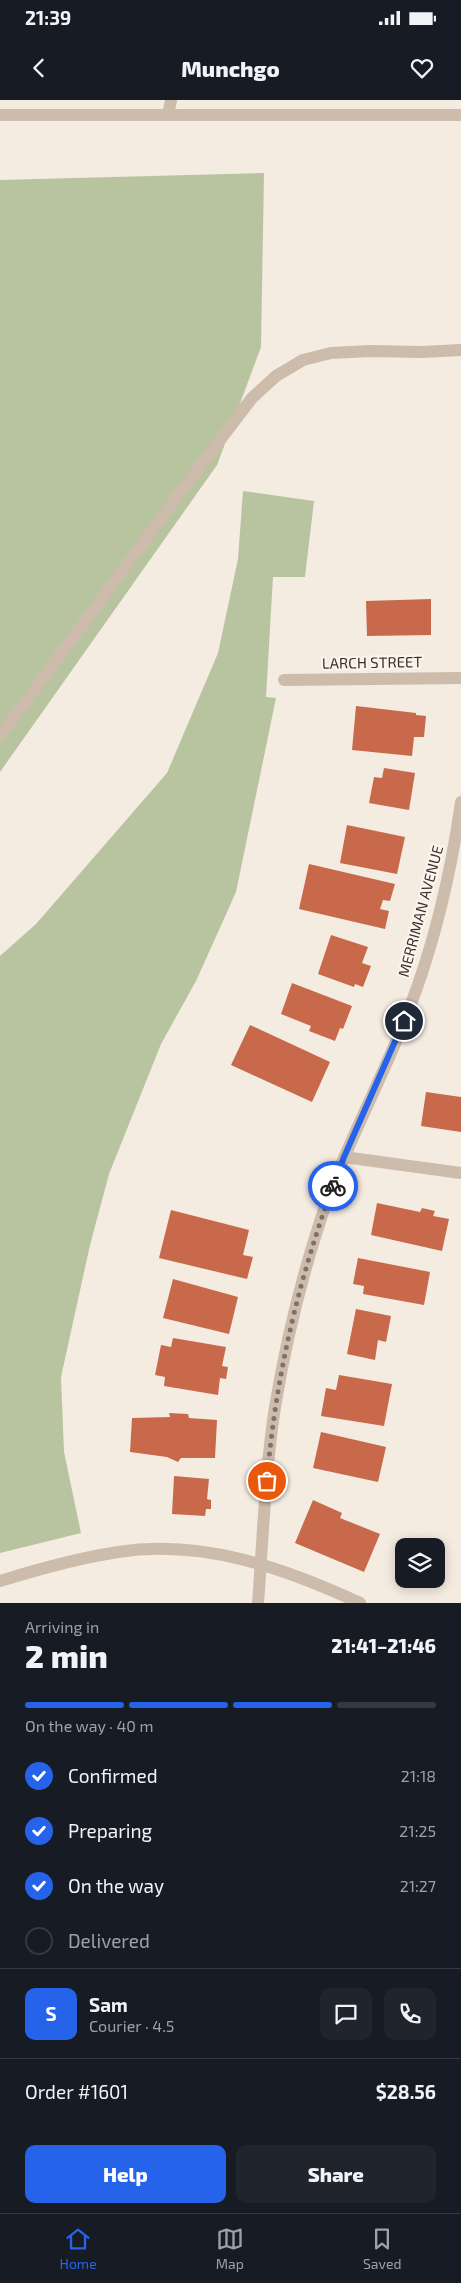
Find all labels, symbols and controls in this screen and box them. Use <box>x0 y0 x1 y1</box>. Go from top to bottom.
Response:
text: 21:39 <box>25 6 71 29</box>
icon: back <box>25 54 53 82</box>
icon: heart <box>408 54 436 82</box>
text: Munchgo <box>181 55 280 81</box>
street label: LARCH STREET <box>322 652 422 672</box>
street label: MERRIMAN AVENUE <box>394 843 446 979</box>
pin <box>383 1000 425 1042</box>
icon: home <box>390 1007 418 1035</box>
courier <box>308 1161 358 1211</box>
icon: bike <box>319 1172 347 1200</box>
pin <box>246 1460 288 1502</box>
icon: bag <box>253 1467 281 1495</box>
map controls <box>395 1538 445 1588</box>
button: layers <box>395 1538 445 1588</box>
text: Arriving in <box>25 1617 99 1636</box>
text: 21:41–21:46 <box>331 1634 436 1657</box>
text: 2 min <box>25 1636 108 1674</box>
text: On the way · 40 m <box>25 1716 154 1735</box>
icon: check <box>25 1762 53 1790</box>
text: Confirmed <box>68 1764 158 1787</box>
text: 21:18 <box>401 1766 436 1785</box>
icon: check <box>25 1817 53 1845</box>
text: Preparing <box>68 1819 152 1842</box>
text: 21:25 <box>399 1821 436 1840</box>
icon: check <box>25 1872 53 1900</box>
text: On the way <box>68 1874 164 1897</box>
text: 21:27 <box>400 1876 436 1895</box>
text: Delivered <box>68 1929 150 1952</box>
button: chat <box>320 1988 372 2040</box>
button: phone <box>384 1988 436 2040</box>
text: Sam <box>89 1993 128 2016</box>
text: S <box>45 2002 57 2025</box>
text: Courier · 4.5 <box>89 2016 174 2035</box>
text: Order #1601 <box>25 2080 128 2103</box>
text: $28.56 <box>376 2080 436 2103</box>
button: Help <box>25 2145 226 2203</box>
button: Share <box>236 2145 436 2203</box>
tab: Home <box>60 2225 97 2272</box>
tab: Map <box>216 2225 244 2272</box>
tab: Saved <box>363 2225 401 2272</box>

